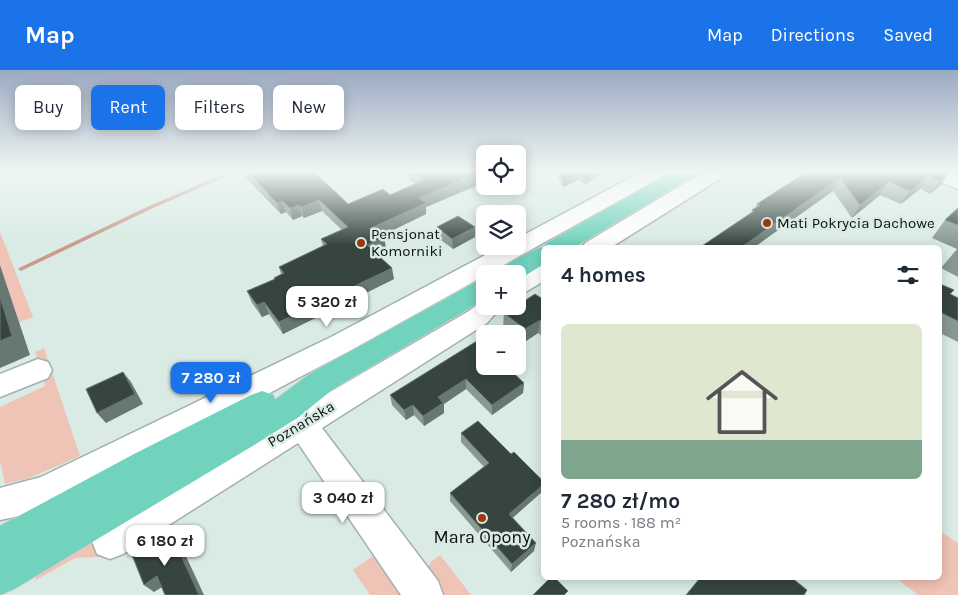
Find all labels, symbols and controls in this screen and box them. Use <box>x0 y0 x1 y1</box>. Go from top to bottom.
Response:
text: Map <box>25 21 75 49</box>
text: Map <box>707 24 743 46</box>
text: Directions <box>771 24 855 46</box>
text: Saved <box>883 24 933 46</box>
chip: Buy <box>15 85 81 130</box>
chip: Rent <box>91 85 165 130</box>
chip: Filters <box>175 85 263 130</box>
chip: New <box>273 85 344 130</box>
map controls <box>476 145 526 375</box>
button: locate <box>476 145 526 195</box>
button: layers <box>476 205 526 255</box>
place label: Mati Pokrycia Dachowe <box>777 214 935 232</box>
marker: Mati Pokrycia Dachowe <box>761 217 773 229</box>
place label: Pensjonat Komorniki <box>371 225 442 260</box>
marker: Pensjonat Komorniki <box>355 237 367 249</box>
icon: filters <box>894 261 922 289</box>
text: 4 homes <box>561 263 646 287</box>
button: + <box>476 265 526 315</box>
pin: 5 320 zł <box>275 286 379 328</box>
text: 5 320 zł <box>297 292 357 311</box>
button: − <box>476 325 526 375</box>
icon: home <box>697 357 787 447</box>
pin: 7 280 zł <box>159 362 263 404</box>
text: 7 280 zł <box>182 368 241 387</box>
street label: Poznańska <box>264 397 338 451</box>
pin: 3 040 zł <box>291 482 395 524</box>
text: 3 040 zł <box>313 488 373 507</box>
text: 7 280 zł/mo <box>561 489 680 513</box>
marker: Mara Opony <box>476 512 488 524</box>
text: 5 rooms · 188 m² <box>561 513 681 532</box>
pin: 6 180 zł <box>113 524 217 567</box>
place label: Mara Opony <box>433 526 531 548</box>
text: 6 180 zł <box>137 531 193 550</box>
text: Poznańska <box>561 532 641 551</box>

